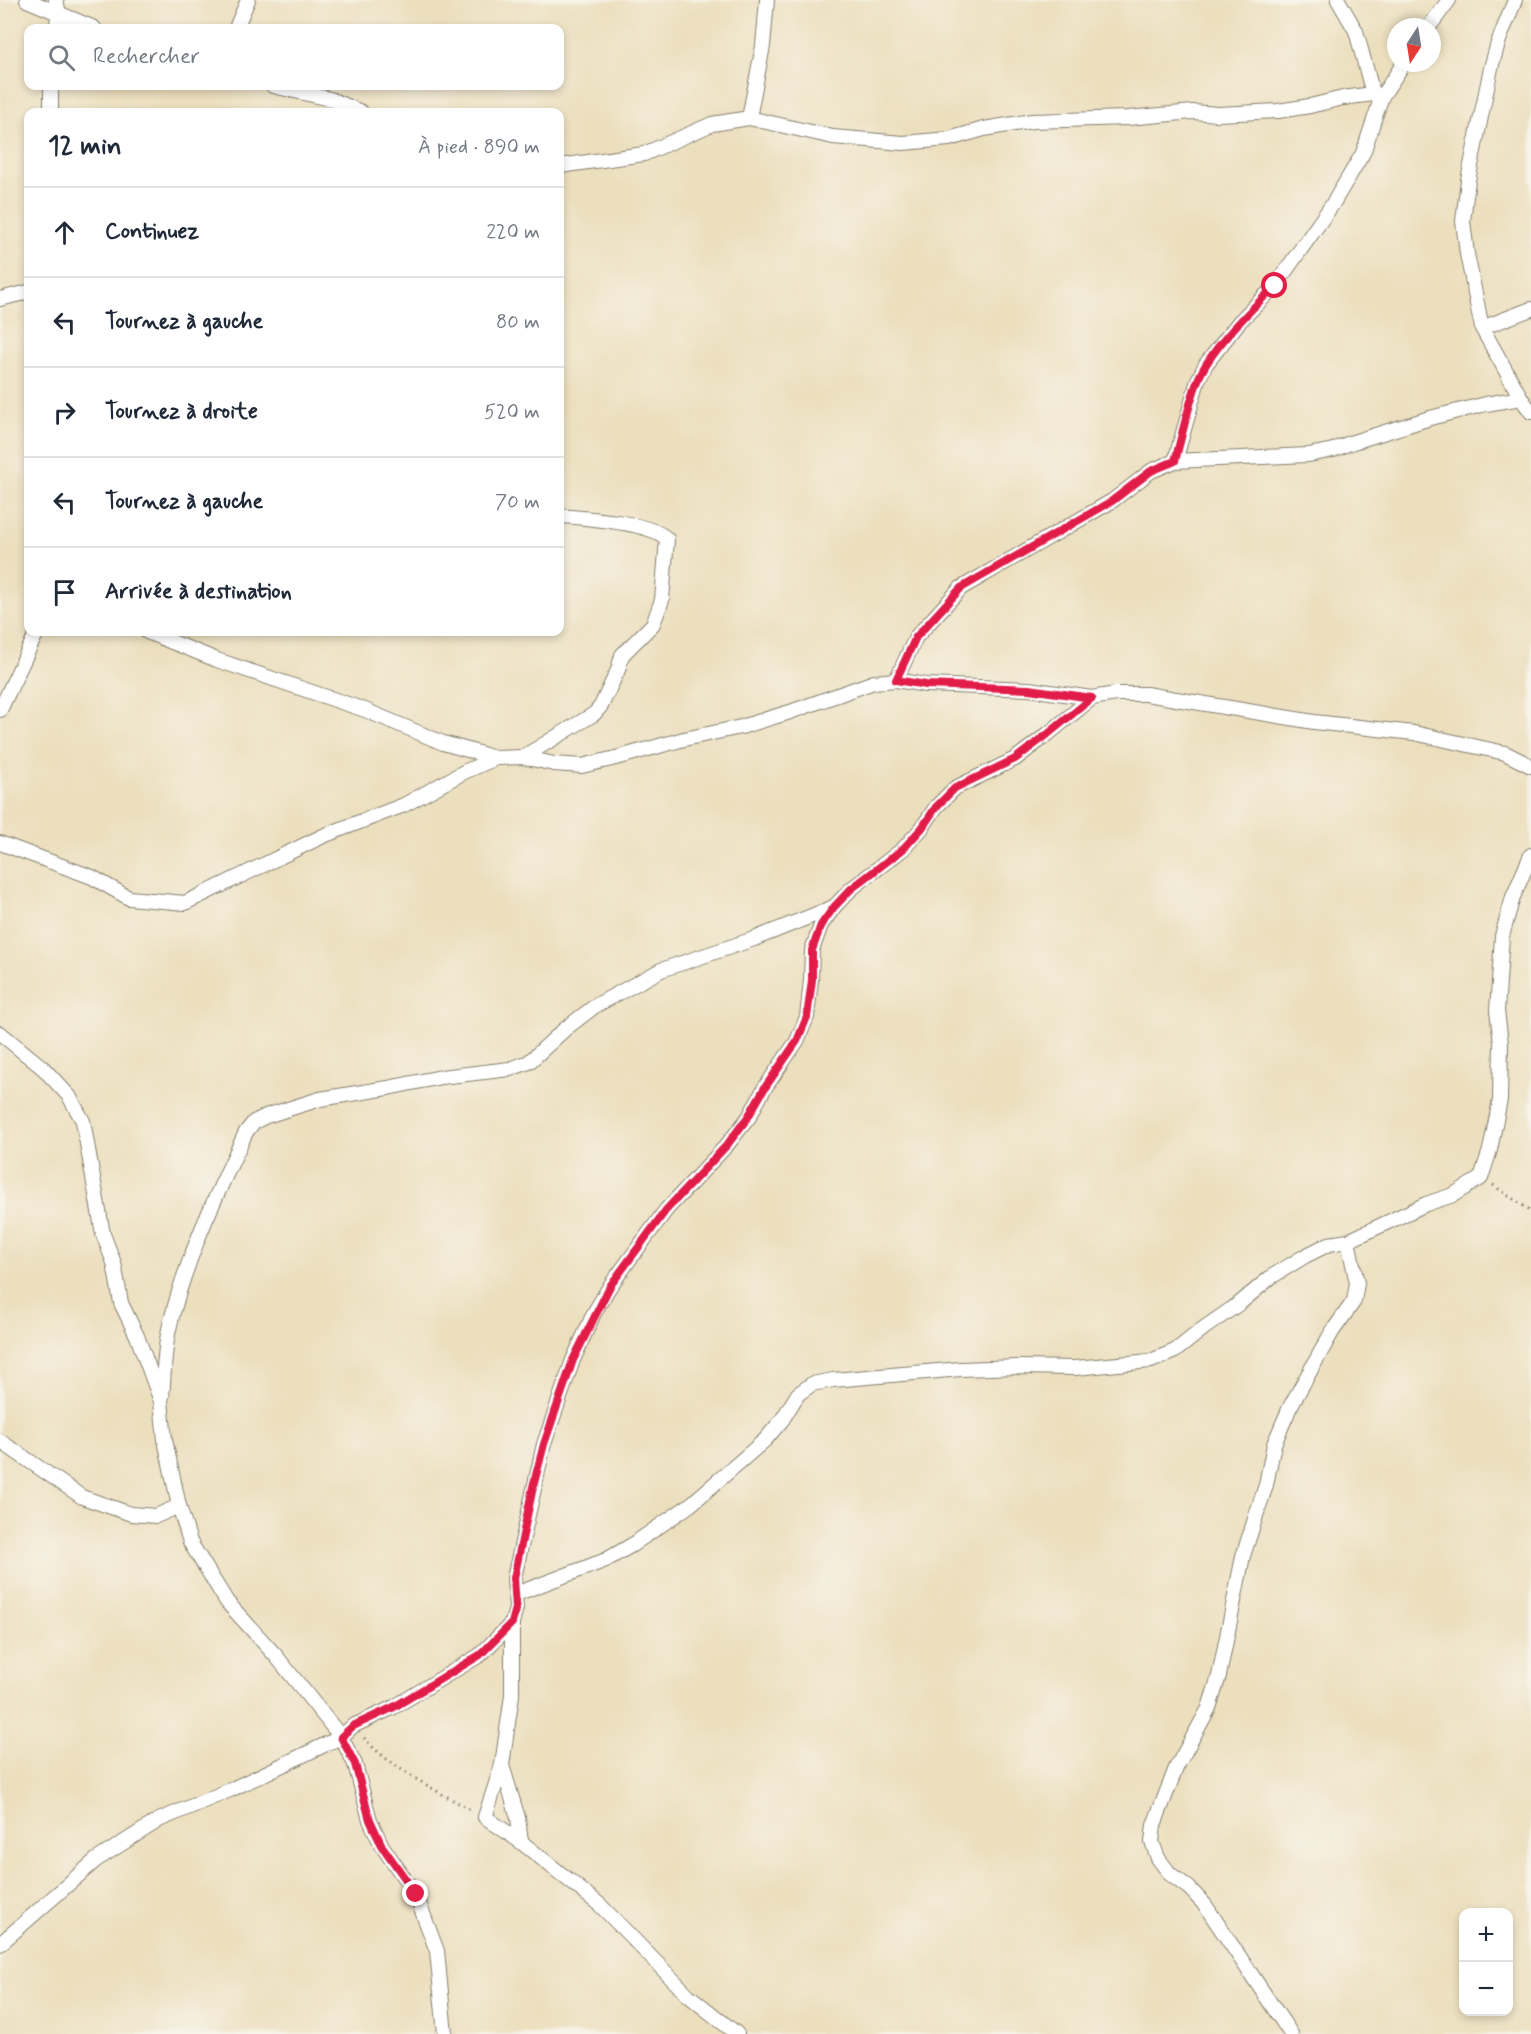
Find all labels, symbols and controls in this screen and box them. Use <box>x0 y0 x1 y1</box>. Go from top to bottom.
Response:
north arrow <box>1387 18 1441 72</box>
search box <box>24 24 564 90</box>
icon: search <box>45 41 78 74</box>
text: Rechercher <box>93 43 200 71</box>
text: 12 min <box>48 130 122 164</box>
text: À pied · 890 m <box>418 134 540 161</box>
icon: ahead <box>48 216 81 249</box>
text: Continuez <box>105 218 199 246</box>
text: 220 m <box>486 219 540 246</box>
route start <box>1261 272 1287 298</box>
icon: left <box>48 306 81 339</box>
text: Tournez à gauche <box>105 308 263 336</box>
text: 80 m <box>496 309 540 336</box>
icon: right <box>48 396 81 429</box>
text: Tournez à droite <box>105 398 258 426</box>
text: 520 m <box>484 399 540 426</box>
icon: left <box>48 486 81 519</box>
text: Tournez à gauche <box>105 488 263 516</box>
text: 70 m <box>495 489 540 516</box>
icon: arrive <box>48 576 81 609</box>
text: Arrivée à destination <box>105 578 292 606</box>
route end <box>402 1880 428 1906</box>
map controls <box>1459 1908 1513 2016</box>
button: + <box>1459 1908 1513 1962</box>
button: − <box>1459 1962 1513 2016</box>

